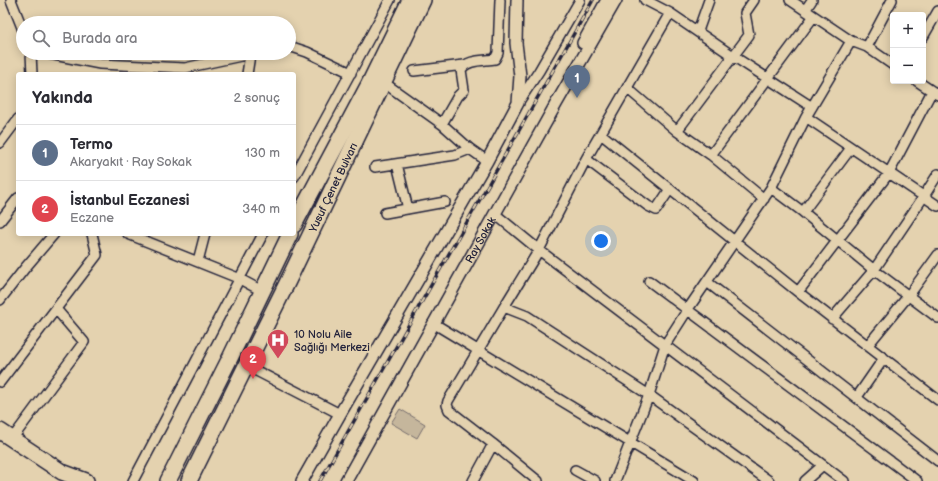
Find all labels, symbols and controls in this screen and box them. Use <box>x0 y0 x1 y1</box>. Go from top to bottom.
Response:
map controls <box>890 12 926 84</box>
button: + <box>890 12 926 48</box>
search box <box>16 16 296 60</box>
icon: search <box>30 27 52 49</box>
text: Burada ara <box>62 29 137 48</box>
button: − <box>890 48 926 84</box>
pin: 1 <box>564 65 590 98</box>
text: Yakında <box>32 88 93 108</box>
text: 2 sonuç <box>234 90 280 106</box>
text: Termo <box>70 135 113 154</box>
street label: Yusuf Çenet Bulvarı <box>306 141 360 235</box>
text: 1 <box>42 145 48 161</box>
text: 130 m <box>245 145 280 161</box>
text: Akaryakıt · Ray Sokak <box>70 154 192 170</box>
text: İstanbul Eczanesi <box>70 191 189 210</box>
text: 2 <box>41 201 49 217</box>
text: 340 m <box>242 201 280 217</box>
text: Eczane <box>70 210 114 226</box>
street label: Ray Sokak <box>463 214 499 265</box>
your location <box>591 231 611 251</box>
hospital icon: 10 Nolu Aile Sağlığı Merkezi <box>265 327 291 360</box>
place label: 10 Nolu Aile Sağlığı Merkezi <box>294 328 370 354</box>
pin: 2 <box>240 346 266 379</box>

